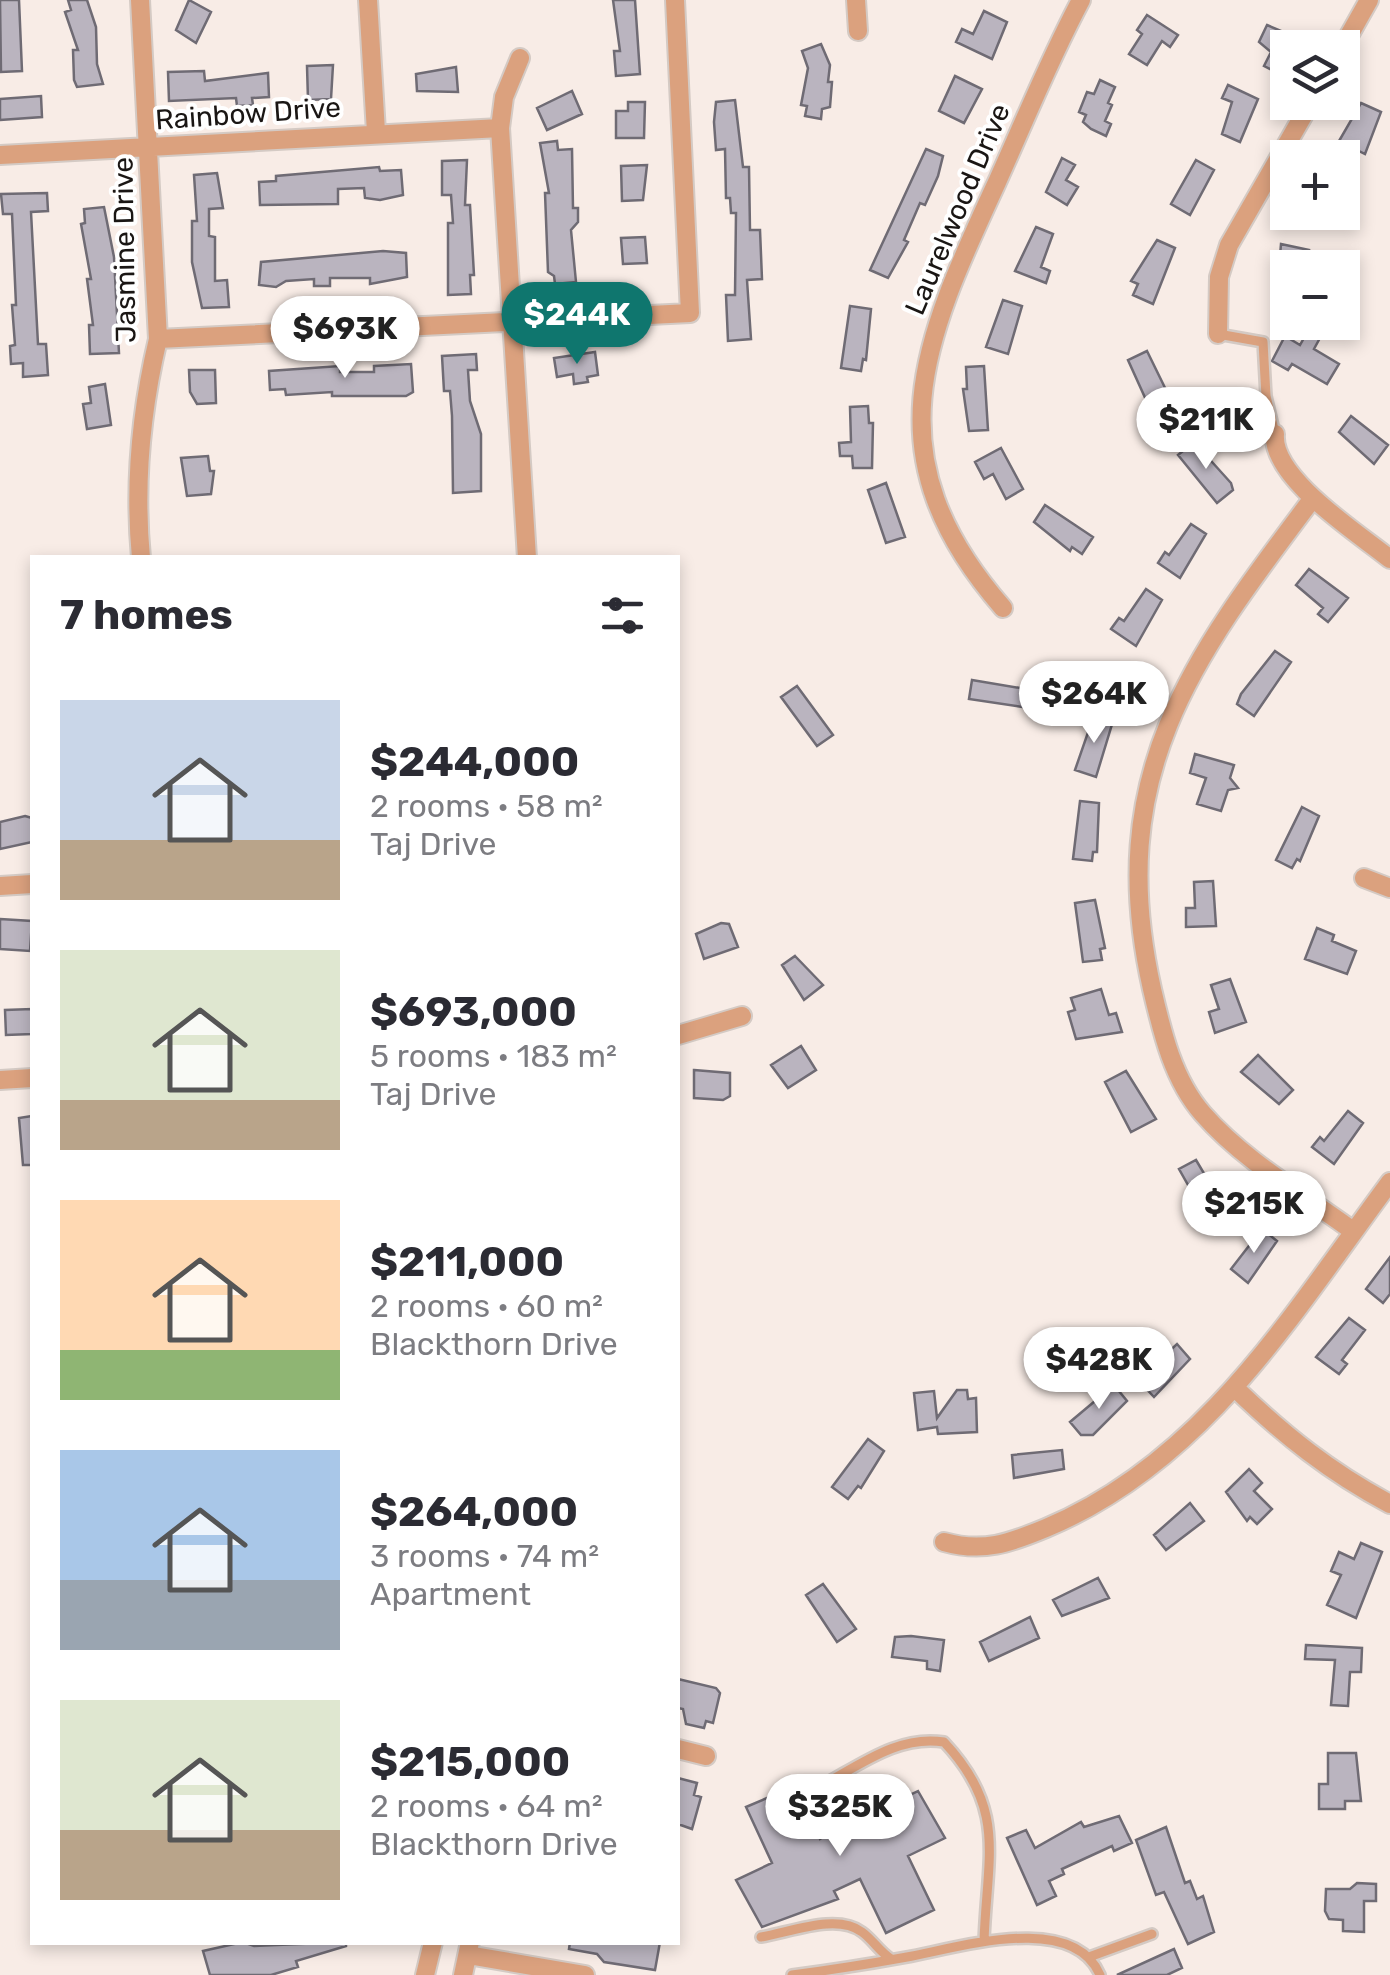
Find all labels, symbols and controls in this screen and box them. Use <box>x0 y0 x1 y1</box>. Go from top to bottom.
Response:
map controls <box>1270 30 1360 340</box>
button: layers <box>1270 30 1360 120</box>
street label: Rainbow Drive <box>154 91 342 136</box>
street label: Laurelwood Drive <box>898 99 1017 320</box>
button: + <box>1270 140 1360 230</box>
street label: Jasmine Drive <box>106 157 143 343</box>
button: − <box>1270 250 1360 340</box>
pin: $244K <box>507 282 647 367</box>
text: $244K <box>524 295 630 333</box>
pin: $693K <box>275 296 415 381</box>
text: $693K <box>293 309 397 347</box>
pin: $211K <box>1136 387 1276 472</box>
text: $211K <box>1158 400 1254 438</box>
icon: filters <box>595 588 650 643</box>
text: 7 homes <box>60 590 233 640</box>
pin: $264K <box>1024 661 1164 746</box>
text: $264K <box>1041 674 1147 712</box>
text: $244,000 <box>370 737 579 787</box>
icon: home <box>140 740 260 860</box>
text: 2 rooms · 58 m² <box>370 787 603 825</box>
text: Taj Drive <box>370 825 497 863</box>
text: $693,000 <box>370 987 577 1037</box>
icon: home <box>140 990 260 1110</box>
text: 5 rooms · 183 m² <box>370 1037 617 1075</box>
text: Taj Drive <box>370 1075 497 1113</box>
pin: $215K <box>1184 1171 1324 1256</box>
text: $215K <box>1204 1184 1304 1222</box>
text: $211,000 <box>370 1237 564 1287</box>
icon: home <box>140 1240 260 1360</box>
text: 2 rooms · 60 m² <box>370 1287 603 1325</box>
text: Blackthorn Drive <box>370 1325 618 1363</box>
pin: $428K <box>1029 1327 1169 1412</box>
text: $428K <box>1046 1340 1152 1378</box>
text: $264,000 <box>370 1487 578 1537</box>
icon: home <box>140 1490 260 1610</box>
text: 3 rooms · 74 m² <box>370 1537 599 1575</box>
text: Apartment <box>370 1575 531 1613</box>
text: $215,000 <box>370 1737 570 1787</box>
icon: home <box>140 1740 260 1860</box>
pin: $325K <box>770 1774 910 1859</box>
text: 2 rooms · 64 m² <box>370 1787 603 1825</box>
text: $325K <box>787 1787 893 1825</box>
text: Blackthorn Drive <box>370 1825 618 1863</box>

